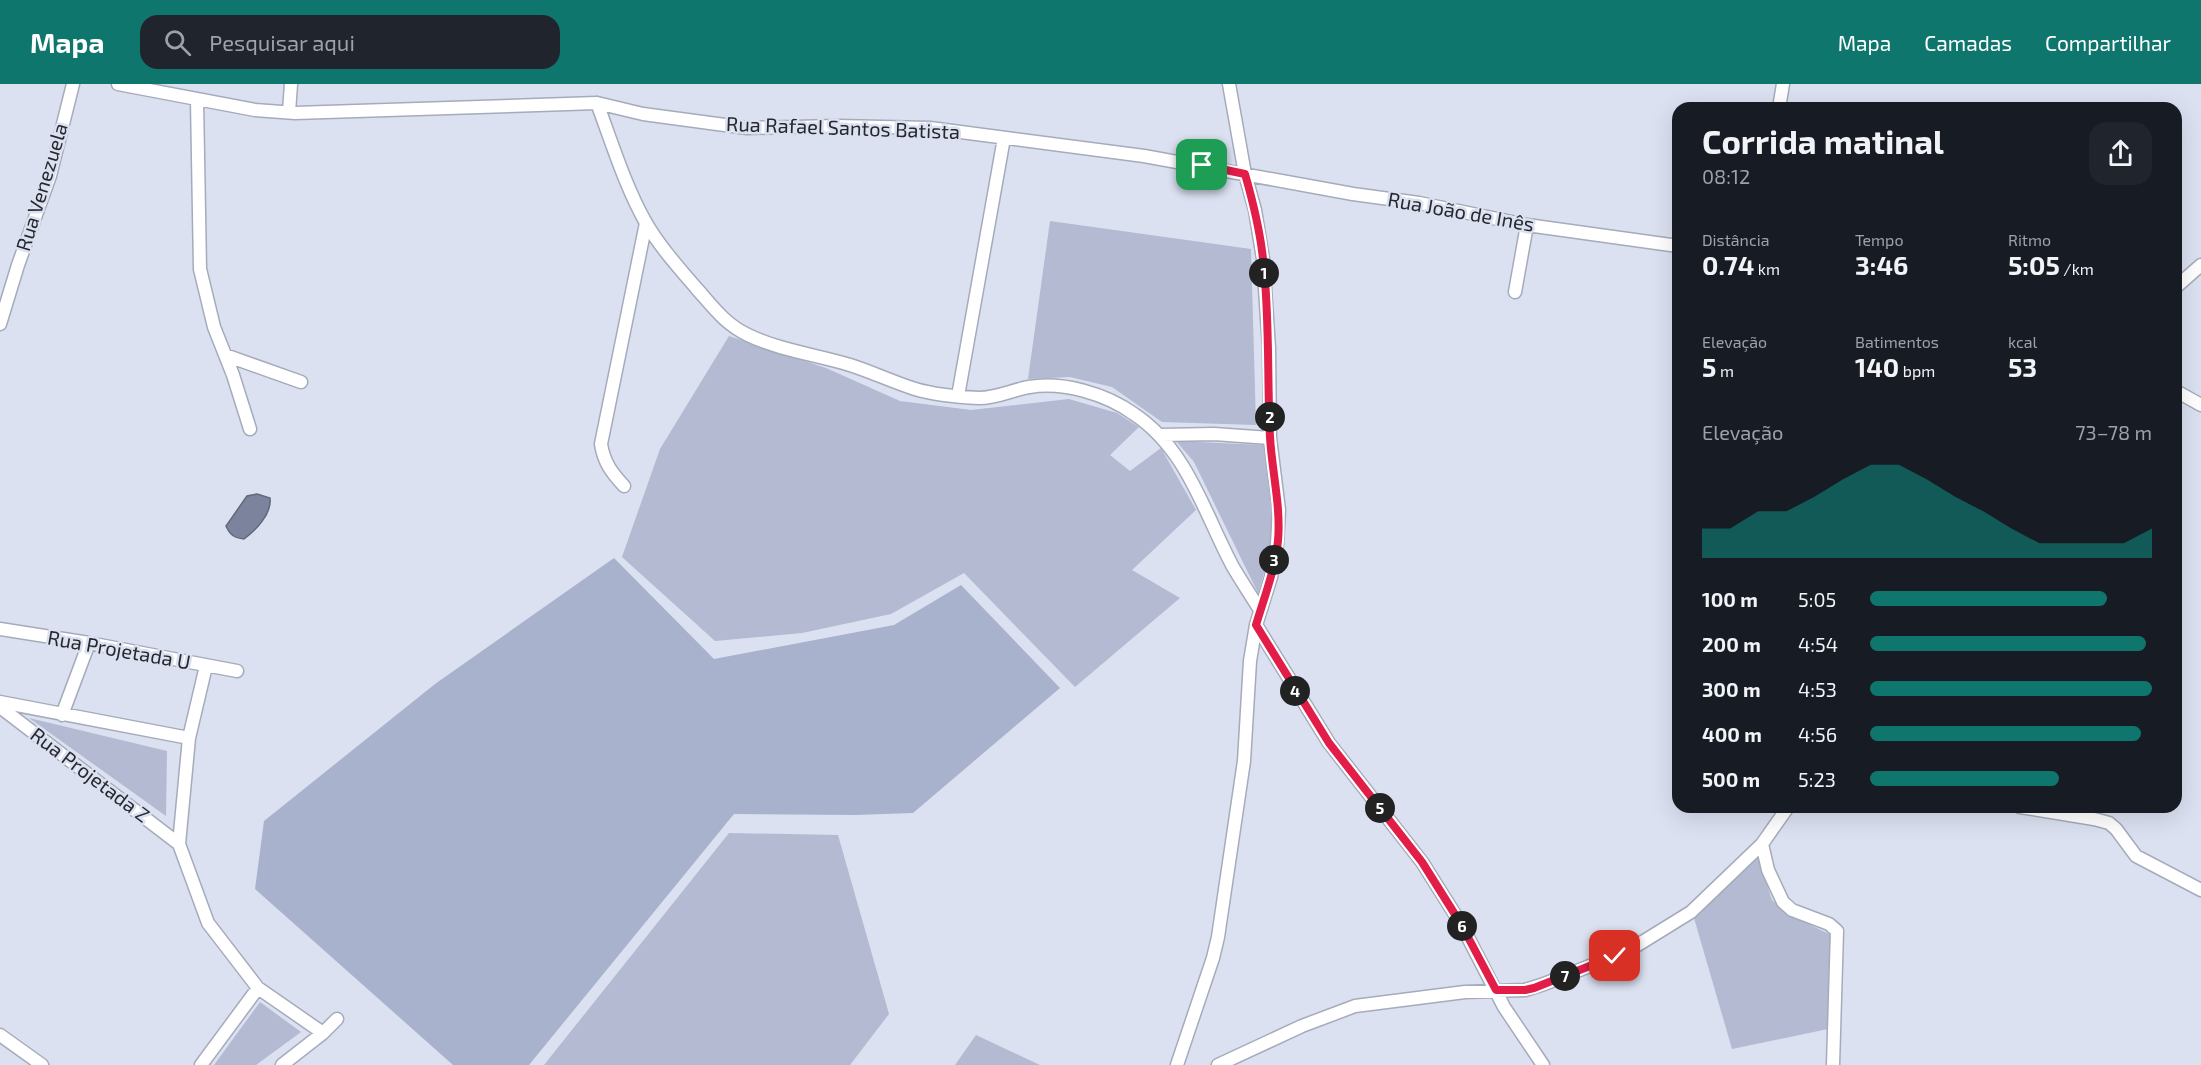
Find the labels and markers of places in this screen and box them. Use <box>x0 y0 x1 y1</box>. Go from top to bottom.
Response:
pin <box>1176 139 1227 190</box>
pin: 1 <box>1249 258 1279 288</box>
pin: 2 <box>1255 402 1285 432</box>
pin: 3 <box>1259 545 1289 575</box>
pin: 4 <box>1280 676 1310 706</box>
pin: 5 <box>1365 793 1395 823</box>
pin: 6 <box>1447 911 1477 941</box>
pin <box>1589 930 1640 981</box>
pin: 7 <box>1550 961 1580 991</box>

